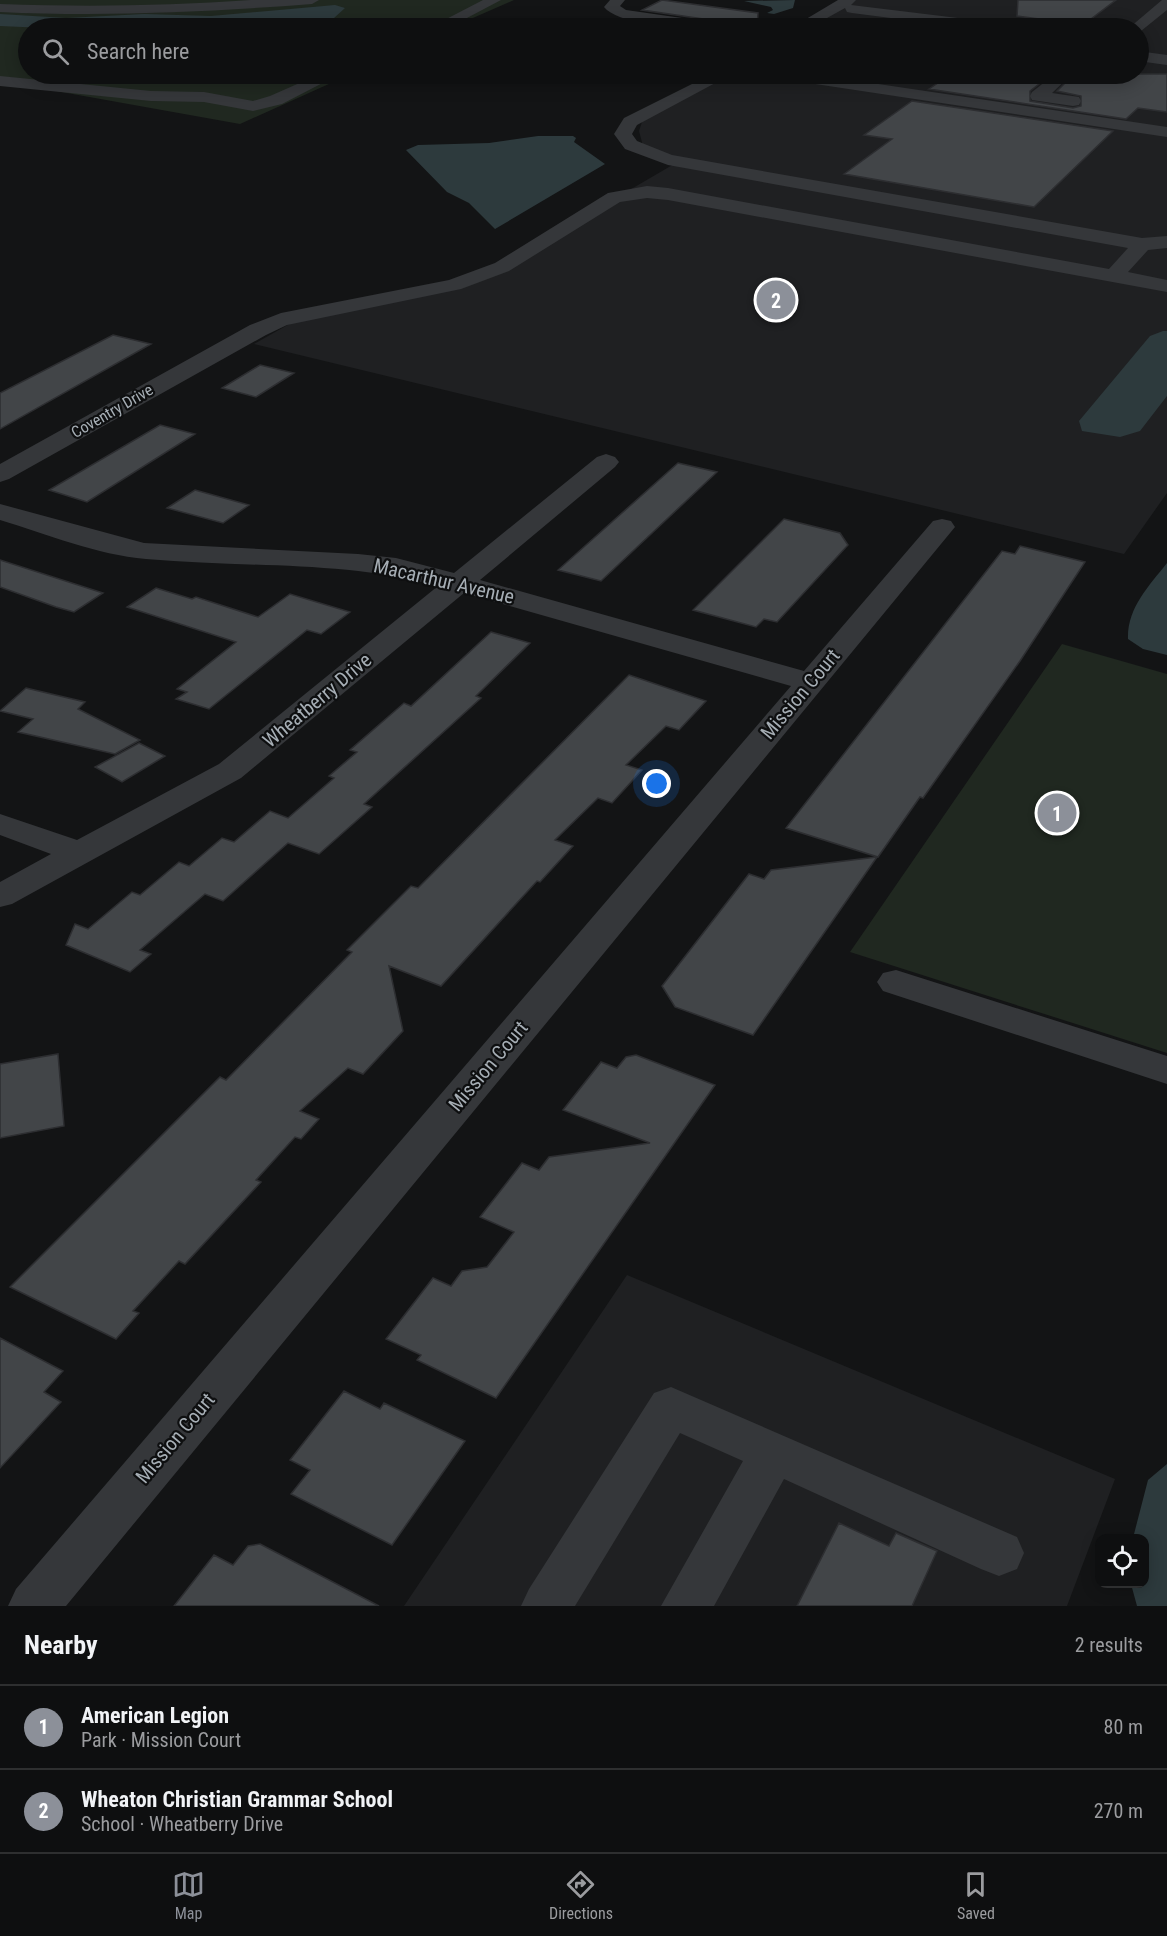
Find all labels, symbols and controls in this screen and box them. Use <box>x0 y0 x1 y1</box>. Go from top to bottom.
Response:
search box <box>18 18 1149 84</box>
icon: search <box>39 35 72 68</box>
text: Search here <box>87 39 189 64</box>
pin: 2 <box>756 278 796 322</box>
street label: Coventry Drive <box>68 380 156 442</box>
street label: Macarthur Avenue <box>371 553 517 609</box>
street label: Mission Court <box>755 644 845 744</box>
street label: Wheatberry Drive <box>258 648 376 752</box>
your location <box>642 769 671 798</box>
pin: 1 <box>1038 790 1076 836</box>
street label: Mission Court <box>443 1016 533 1116</box>
street label: Mission Court <box>130 1388 220 1488</box>
map controls <box>1095 1534 1149 1588</box>
button: locate <box>1095 1534 1149 1588</box>
text: Nearby <box>24 1630 98 1660</box>
text: 2 results <box>1075 1633 1143 1657</box>
text: American Legion <box>81 1703 229 1728</box>
text: 1 <box>38 1715 49 1739</box>
text: 80 m <box>1104 1715 1143 1739</box>
text: Park · Mission Court <box>81 1728 241 1752</box>
text: Wheaton Christian Grammar School <box>81 1787 393 1812</box>
text: 2 <box>38 1799 49 1823</box>
text: 270 m <box>1094 1799 1143 1823</box>
text: School · Wheatberry Drive <box>81 1812 283 1836</box>
tab: Map <box>172 1868 205 1923</box>
tab: Directions <box>549 1868 613 1923</box>
tab: Saved <box>957 1868 995 1923</box>

